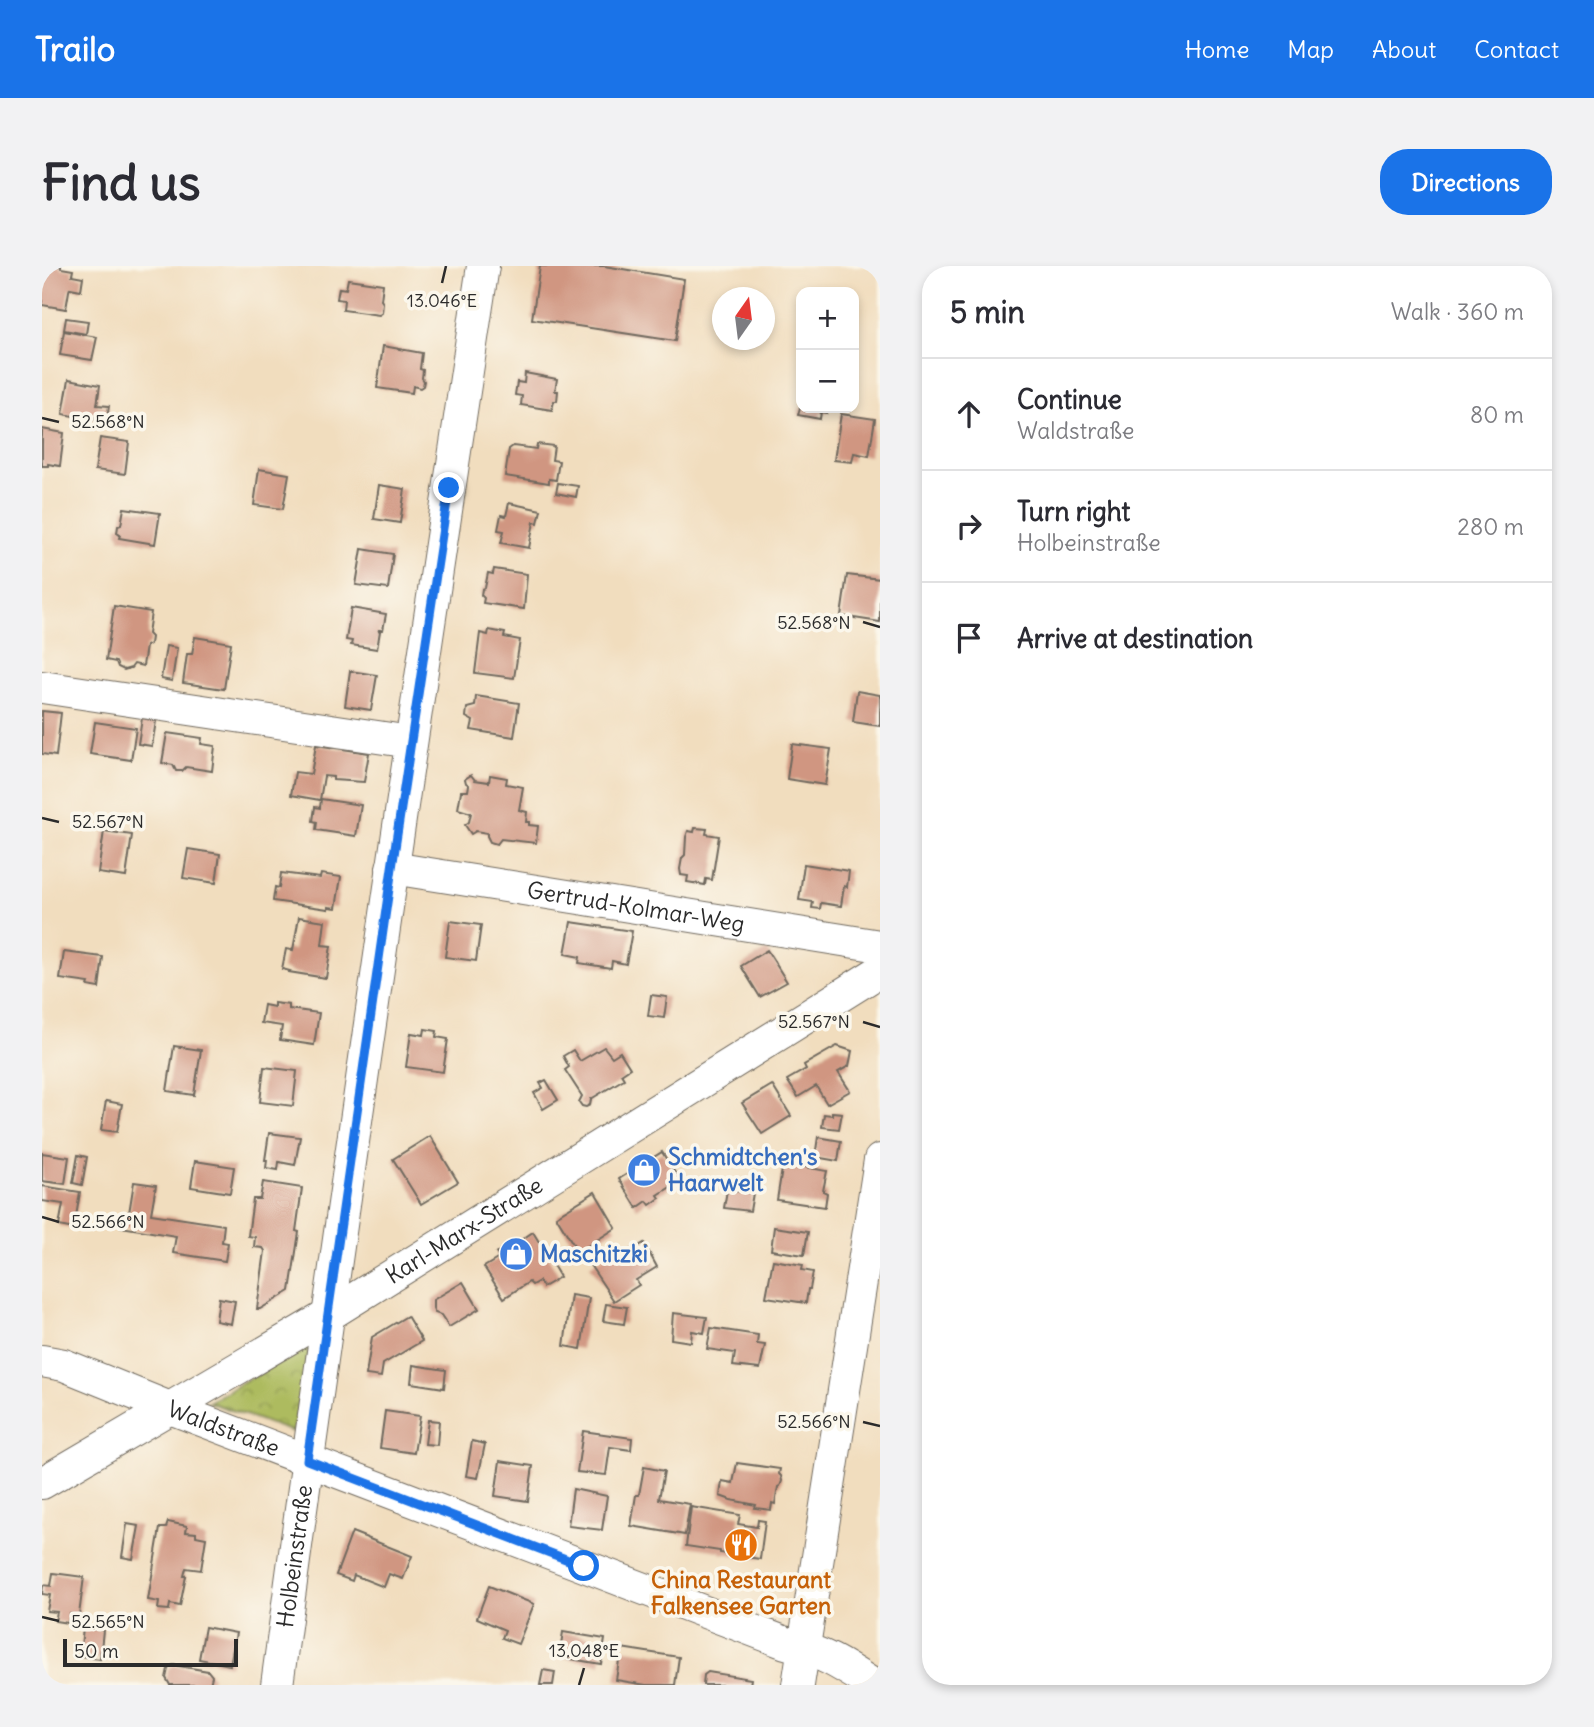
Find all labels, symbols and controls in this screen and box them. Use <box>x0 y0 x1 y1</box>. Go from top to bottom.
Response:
text: Trailo <box>35 28 115 70</box>
text: Home <box>1185 34 1249 64</box>
text: Map <box>1287 34 1334 64</box>
text: About <box>1372 34 1436 64</box>
text: Contact <box>1474 34 1559 64</box>
button: Directions <box>1380 149 1552 215</box>
text: Find us <box>42 152 200 213</box>
north arrow <box>712 287 775 350</box>
map controls <box>796 287 859 413</box>
button: + <box>796 287 859 350</box>
text: 13.046°E <box>407 289 477 312</box>
text: 5 min <box>950 293 1025 331</box>
text: Walk · 360 m <box>1391 297 1524 326</box>
button: − <box>796 350 859 413</box>
text: Continue <box>1017 383 1122 416</box>
icon: ahead <box>950 395 988 433</box>
text: 80 m <box>1470 400 1524 429</box>
text: 52.568°N <box>71 410 145 433</box>
text: Waldstraße <box>1017 416 1134 445</box>
route end <box>433 472 464 503</box>
text: Turn right <box>1017 495 1130 528</box>
icon: right <box>950 507 988 545</box>
text: 280 m <box>1457 512 1524 541</box>
text: Holbeinstraße <box>1017 528 1161 557</box>
text: 52.568°N <box>777 611 851 634</box>
icon: arrive <box>950 619 988 657</box>
text: Arrive at destination <box>1017 622 1253 655</box>
text: 52.567°N <box>72 810 144 833</box>
street label: Gertrud-Kolmar-Weg <box>525 875 747 938</box>
text: 52.567°N <box>778 1010 850 1033</box>
place label: Schmidtchen's Haarwelt <box>668 1142 818 1197</box>
shop icon: Schmidtchen's Haarwelt <box>625 1151 663 1189</box>
street label: Karl-Marx-Straße <box>380 1170 548 1290</box>
text: 52.566°N <box>71 1210 145 1233</box>
shop icon: Maschitzki <box>497 1235 535 1273</box>
place label: Maschitzki <box>540 1239 648 1268</box>
street label: Waldstraße <box>164 1393 284 1462</box>
text: 52.566°N <box>777 1410 851 1433</box>
street label: Holbeinstraße <box>270 1483 318 1629</box>
restaurant icon: China Restaurant Falkensee Garten <box>722 1526 760 1564</box>
route start <box>568 1550 599 1581</box>
place label: China Restaurant Falkensee Garten <box>651 1565 831 1620</box>
text: 52.565°N <box>71 1610 145 1633</box>
scale bar <box>63 1636 238 1668</box>
text: 50 m <box>74 1639 119 1663</box>
text: 13.048°E <box>549 1639 619 1662</box>

